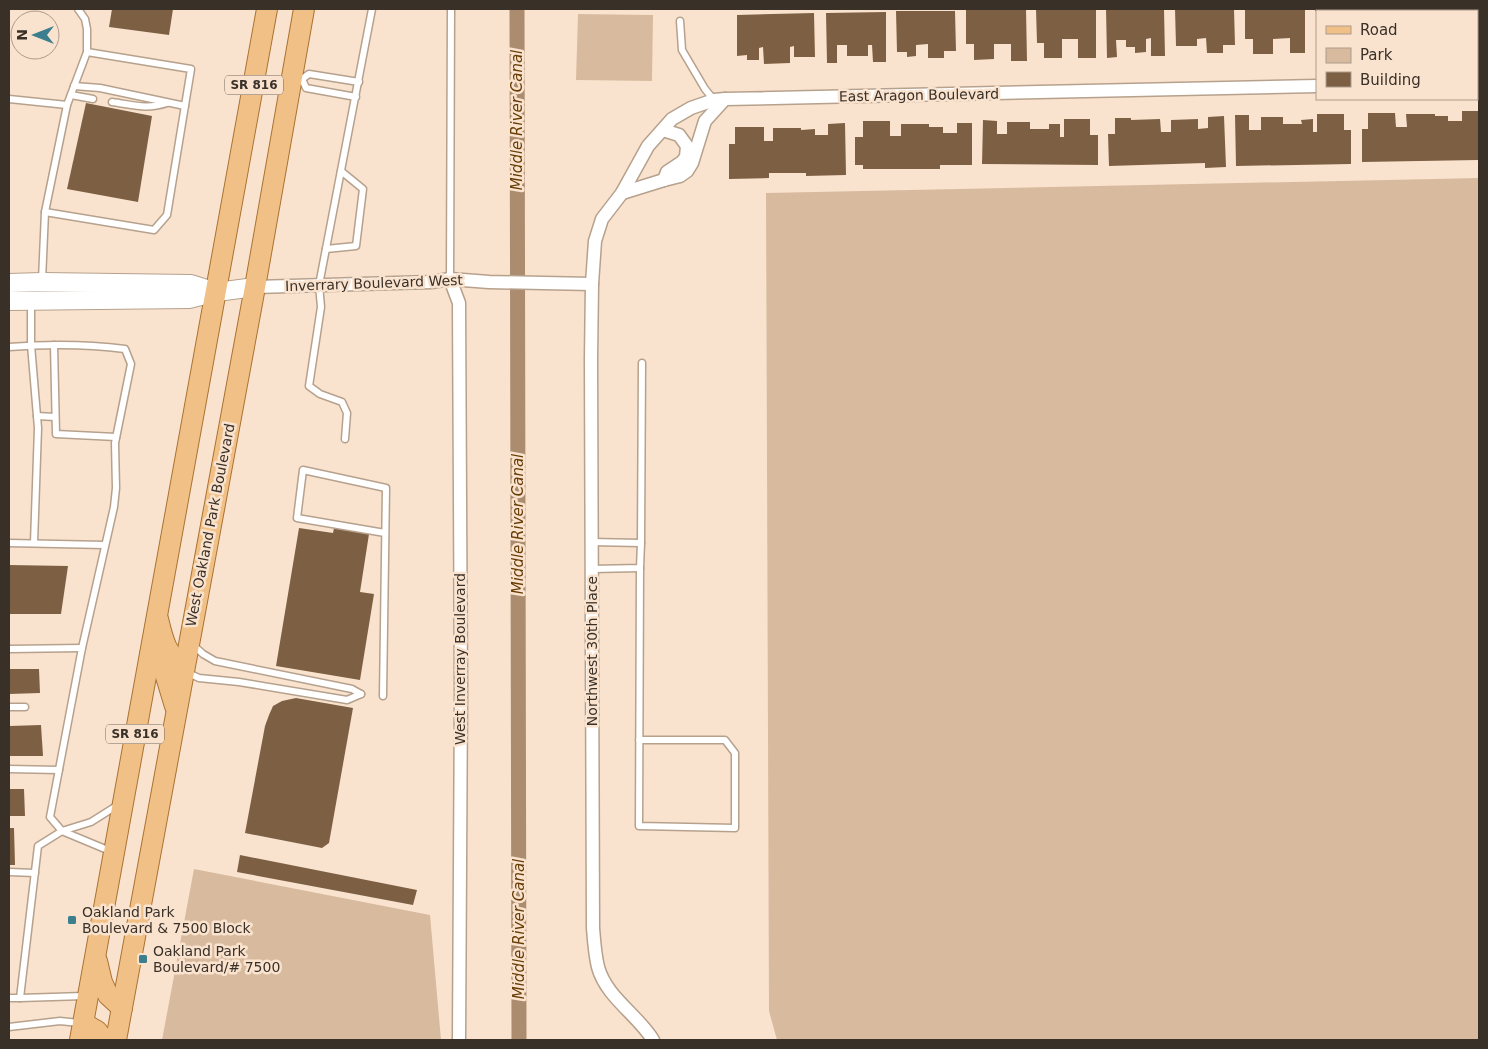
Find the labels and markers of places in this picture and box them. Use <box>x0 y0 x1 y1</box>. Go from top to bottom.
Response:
place label: Oakland Park Boulevard & 7500 Block <box>82 904 251 936</box>
marker: Oakland Park Boulevard & 7500 Block <box>66 914 78 926</box>
place label: Oakland Park Boulevard/# 7500 <box>153 943 280 975</box>
marker: Oakland Park Boulevard/# 7500 <box>137 953 149 965</box>

